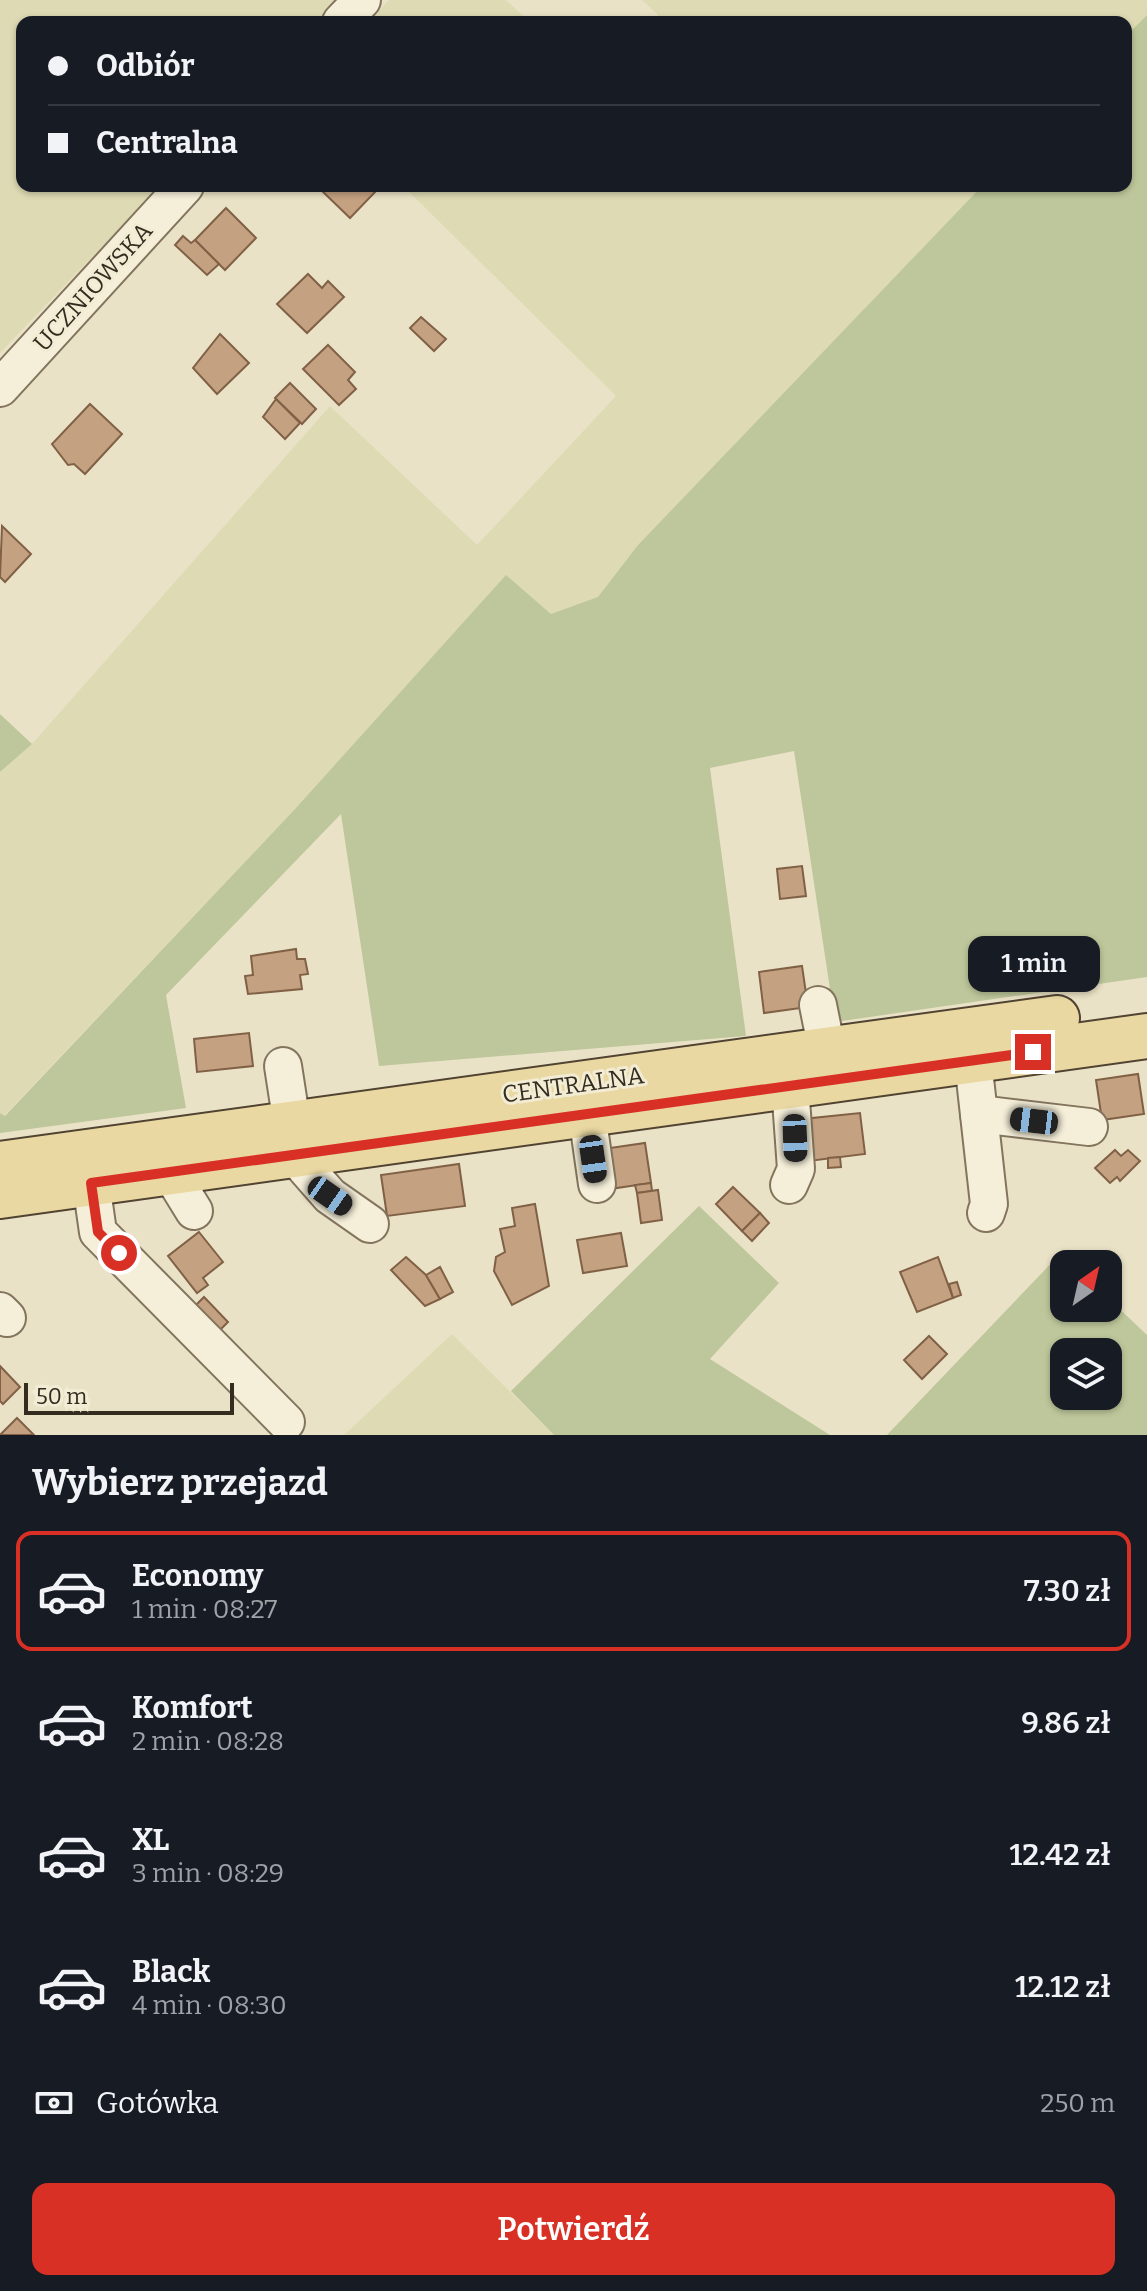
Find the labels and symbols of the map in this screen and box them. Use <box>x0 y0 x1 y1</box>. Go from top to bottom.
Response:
street label: UCZNIOWSKA <box>28 217 158 357</box>
callout: 1 min <box>967 936 1099 992</box>
route end <box>1015 1034 1051 1070</box>
street label: CENTRALNA <box>500 1061 646 1109</box>
car <box>1009 1106 1059 1136</box>
car <box>782 1114 808 1162</box>
car <box>578 1134 608 1184</box>
car <box>303 1172 357 1220</box>
route start <box>101 1235 137 1271</box>
north arrow <box>1050 1250 1122 1322</box>
scale bar <box>24 1379 234 1415</box>

